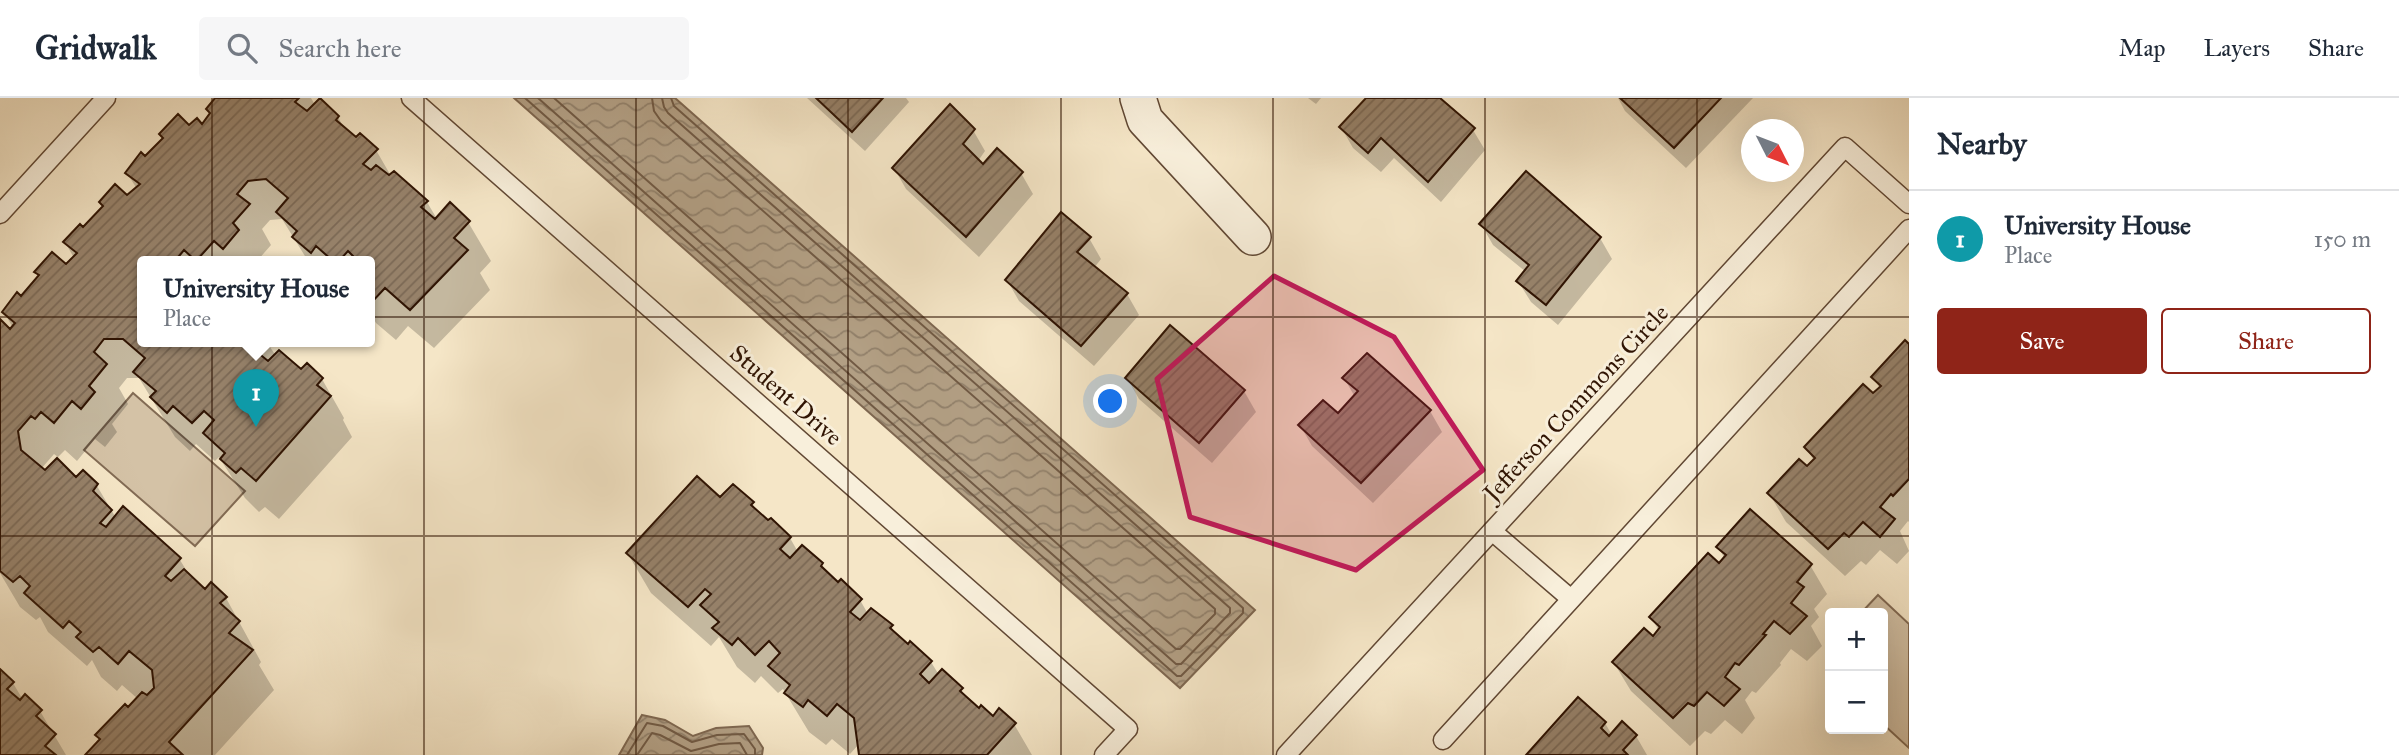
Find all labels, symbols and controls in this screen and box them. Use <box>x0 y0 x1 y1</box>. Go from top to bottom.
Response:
search box <box>199 17 689 80</box>
text: Gridwalk <box>35 28 157 68</box>
icon: search <box>223 29 261 67</box>
text: Search here <box>279 32 402 64</box>
text: Map <box>2119 33 2166 63</box>
text: Layers <box>2204 33 2270 63</box>
text: Share <box>2308 33 2364 63</box>
north arrow <box>1741 119 1804 182</box>
text: Nearby <box>1937 126 2027 162</box>
text: University House <box>2004 209 2191 241</box>
text: 1 <box>1955 225 1965 253</box>
text: 150 m <box>2314 225 2371 253</box>
text: Place <box>2004 241 2052 269</box>
popup <box>137 256 375 347</box>
text: University House <box>163 272 349 304</box>
street label: Jefferson Commons Circle <box>1475 298 1675 510</box>
text: Place <box>163 304 211 332</box>
button: Save <box>1937 308 2147 374</box>
button: Share <box>2161 308 2371 374</box>
street label: Student Drive <box>724 338 848 452</box>
pin: 1 <box>233 369 279 427</box>
your location <box>1093 384 1127 418</box>
map controls <box>1825 608 1888 734</box>
button: + <box>1825 608 1888 671</box>
button: − <box>1825 671 1888 734</box>

